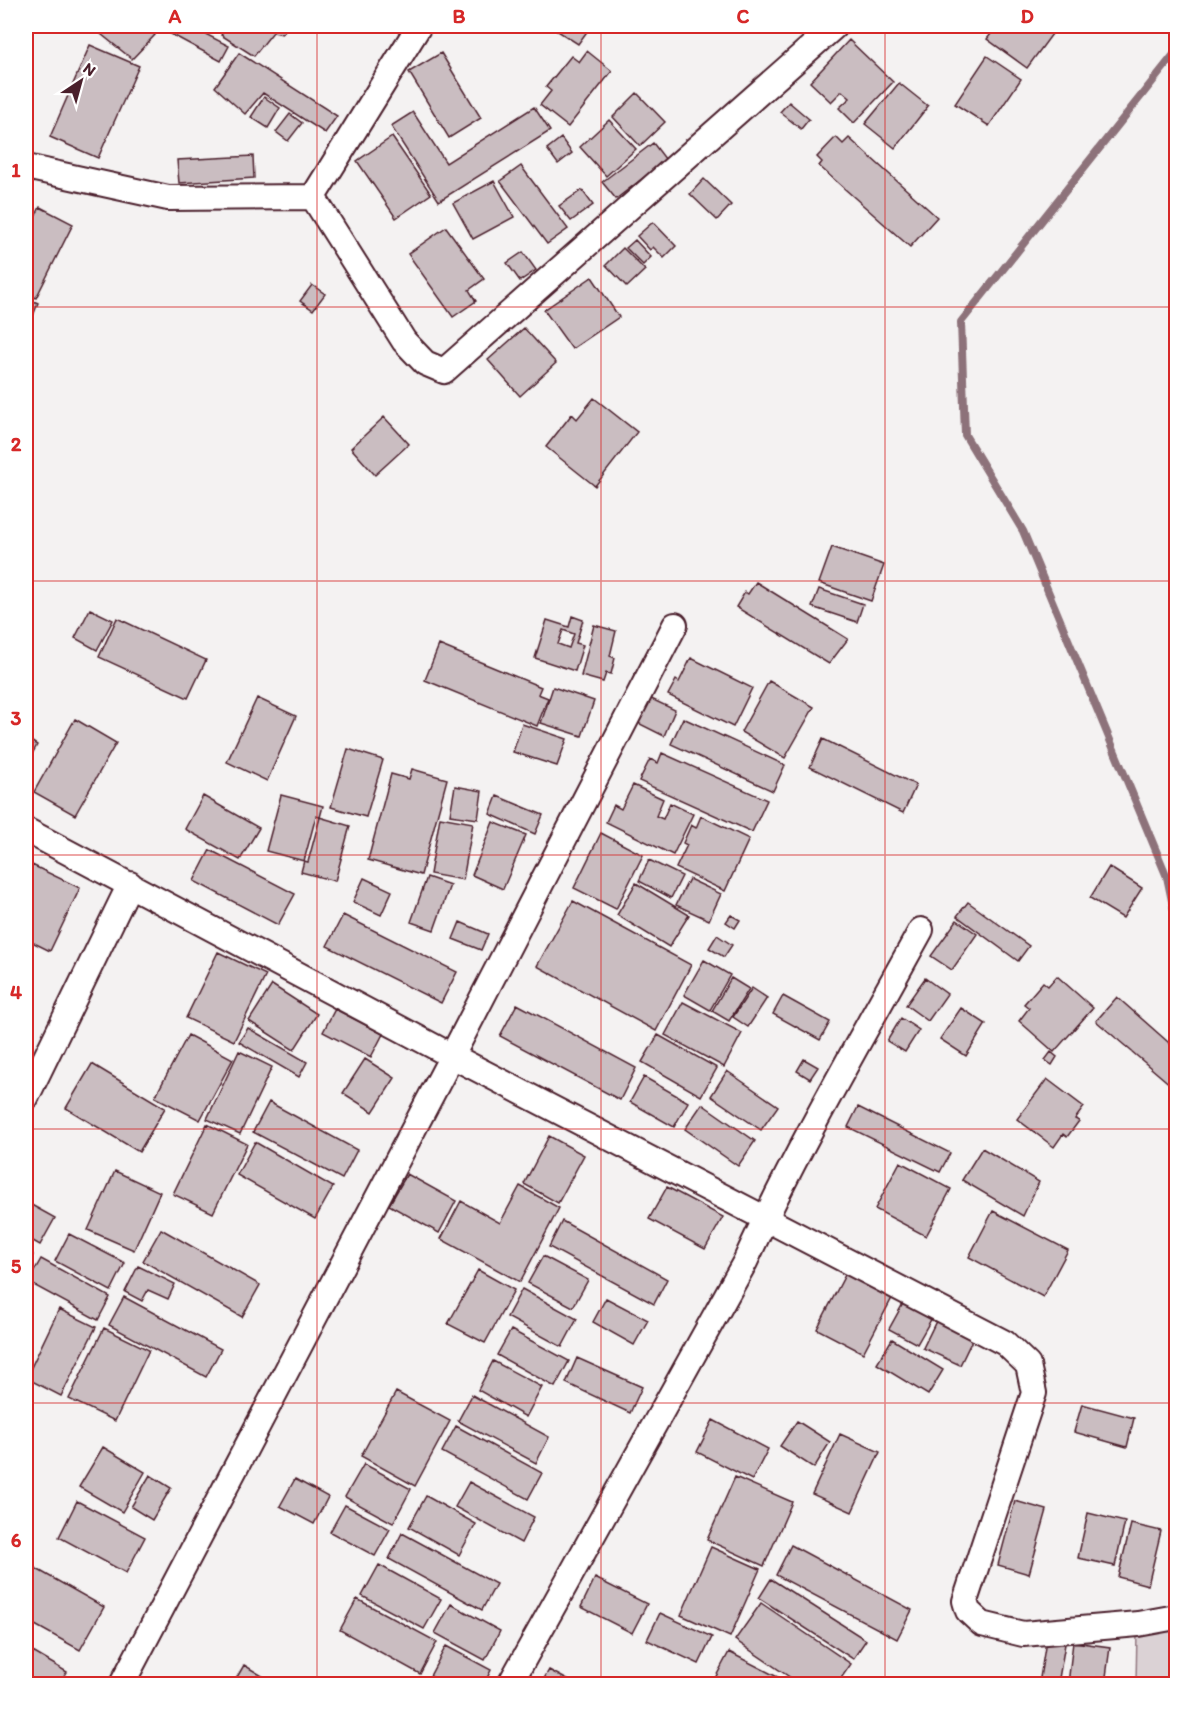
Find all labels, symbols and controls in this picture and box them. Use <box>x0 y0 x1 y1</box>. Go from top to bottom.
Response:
text: A <box>168 4 182 28</box>
text: B <box>453 4 466 28</box>
text: C <box>737 4 750 28</box>
text: D <box>1020 4 1034 28</box>
north arrow <box>51 51 111 111</box>
text: N <box>80 58 99 80</box>
text: 1 <box>11 158 21 182</box>
text: 2 <box>11 432 22 456</box>
text: 3 <box>11 706 22 730</box>
text: 4 <box>10 980 22 1004</box>
text: 5 <box>11 1254 22 1278</box>
text: 6 <box>11 1528 22 1552</box>

